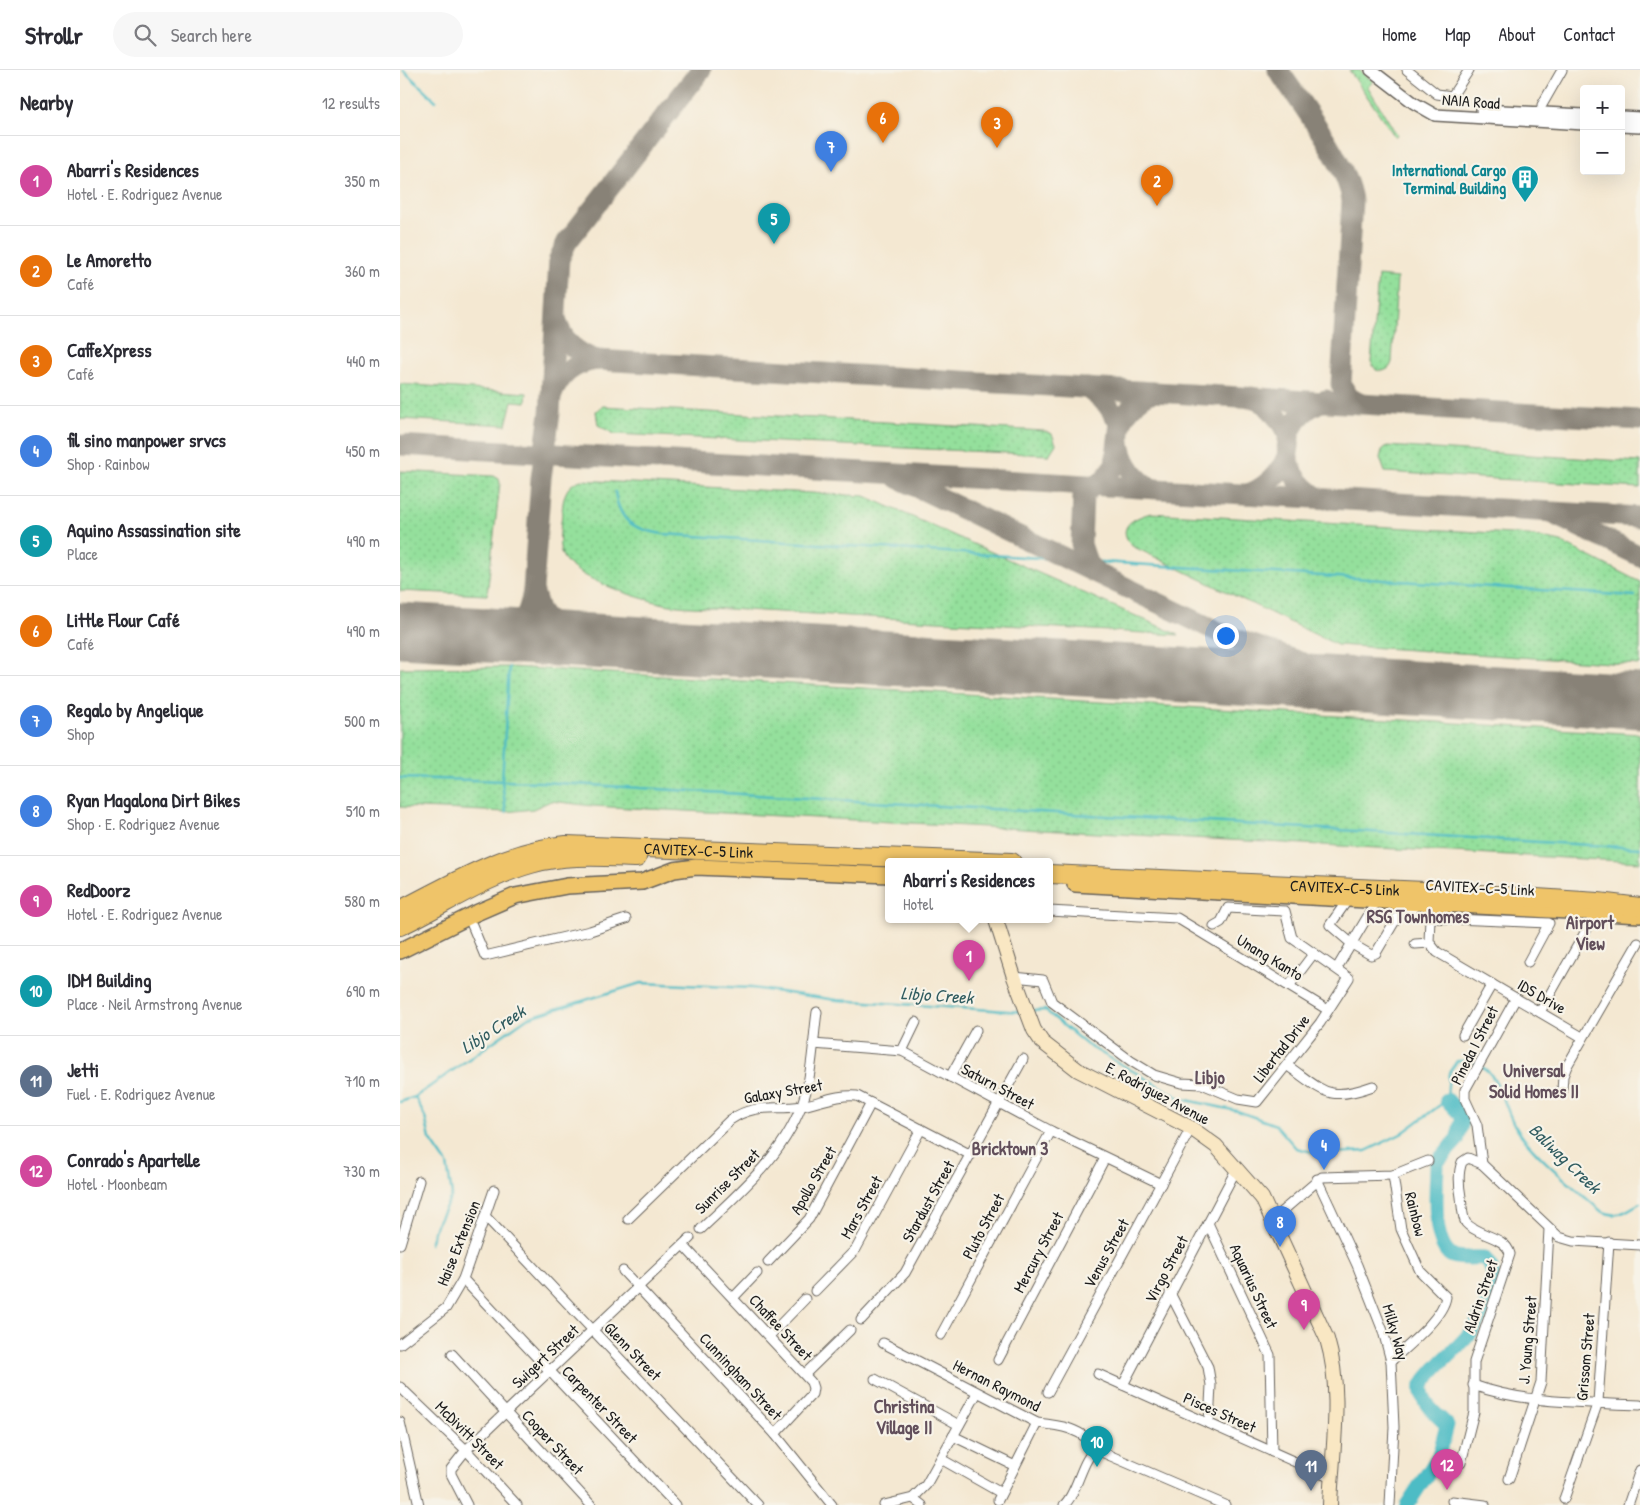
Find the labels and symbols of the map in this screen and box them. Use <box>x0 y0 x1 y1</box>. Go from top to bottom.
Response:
street label: NAIA Road <box>1441 88 1501 114</box>
pin: 6 <box>867 102 899 143</box>
pin: 3 <box>981 107 1013 148</box>
pin: 7 <box>815 131 847 172</box>
place label: International Cargo Terminal Building <box>1392 159 1507 200</box>
building icon: International Cargo Terminal Building <box>1510 164 1540 203</box>
pin: 2 <box>1141 165 1173 206</box>
pin: 5 <box>758 203 790 244</box>
your location <box>1213 623 1239 649</box>
street label: CAVITEX–C-5 Link <box>643 837 754 863</box>
street label: CAVITEX-C-5 Link <box>1425 873 1535 901</box>
street label: CAVITEX–C-5 Link <box>1290 874 1400 901</box>
district label: RSG Townhomes <box>1367 904 1469 929</box>
district label: Airport View <box>1566 910 1615 956</box>
street label: Unang Kanto <box>1233 928 1308 986</box>
pin: 1 <box>953 940 985 981</box>
street label: IDS Drive <box>1514 973 1571 1019</box>
water label: Libjo Creek <box>900 980 975 1010</box>
water label: Libjo Creek <box>456 998 531 1059</box>
street label: Pineda I Street <box>1445 1001 1503 1088</box>
street label: Libertad Drive <box>1248 1009 1315 1086</box>
street label: E. Rodriguez Avenue <box>1102 1056 1214 1130</box>
street label: Saturn Street <box>958 1058 1039 1115</box>
district label: Universal Solid Homes II <box>1489 1058 1579 1104</box>
district label: Libjo <box>1195 1065 1226 1090</box>
street label: Galaxy Street <box>742 1073 824 1109</box>
water label: Baliwag Creek <box>1524 1117 1608 1200</box>
pin: 4 <box>1308 1129 1340 1170</box>
district label: Bricktown 3 <box>972 1136 1048 1161</box>
street label: Apollo Street <box>785 1141 842 1218</box>
street label: Sunrise Street <box>689 1143 765 1219</box>
street label: Stardust Street <box>896 1156 960 1246</box>
street label: Mars Street <box>835 1171 888 1243</box>
street label: Pluto Street <box>957 1189 1010 1263</box>
street label: Rainbow <box>1400 1190 1432 1238</box>
street label: Haise Extension <box>431 1197 485 1289</box>
pin: 8 <box>1264 1206 1296 1247</box>
street label: Mercury Street <box>1008 1207 1069 1296</box>
street label: Venus Street <box>1078 1214 1134 1292</box>
street label: Virgo Street <box>1139 1231 1193 1306</box>
street label: Aquarius Street <box>1225 1240 1283 1332</box>
street label: Aldrin Street <box>1457 1256 1503 1336</box>
street label: Chaffee Street <box>744 1289 818 1366</box>
pin: 9 <box>1288 1289 1320 1330</box>
street label: J. Young Street <box>1512 1295 1542 1385</box>
street label: Milky Way <box>1378 1301 1415 1363</box>
street label: Grissom Street <box>1570 1312 1600 1402</box>
street label: Glenn Street <box>599 1317 667 1386</box>
street label: Swigert Street <box>507 1319 584 1393</box>
street label: Cunningham Street <box>695 1327 788 1425</box>
street label: Hernan Raymond <box>949 1354 1045 1416</box>
street label: Carpenter Street <box>557 1360 643 1448</box>
street label: Pisces Street <box>1180 1386 1260 1438</box>
district label: Christina Village II <box>874 1394 935 1441</box>
street label: McDivitt Street <box>431 1396 510 1475</box>
street label: Cooper Street <box>517 1405 589 1480</box>
pin: 10 <box>1081 1426 1113 1467</box>
pin: 12 <box>1431 1449 1463 1490</box>
pin: 11 <box>1295 1450 1327 1491</box>

